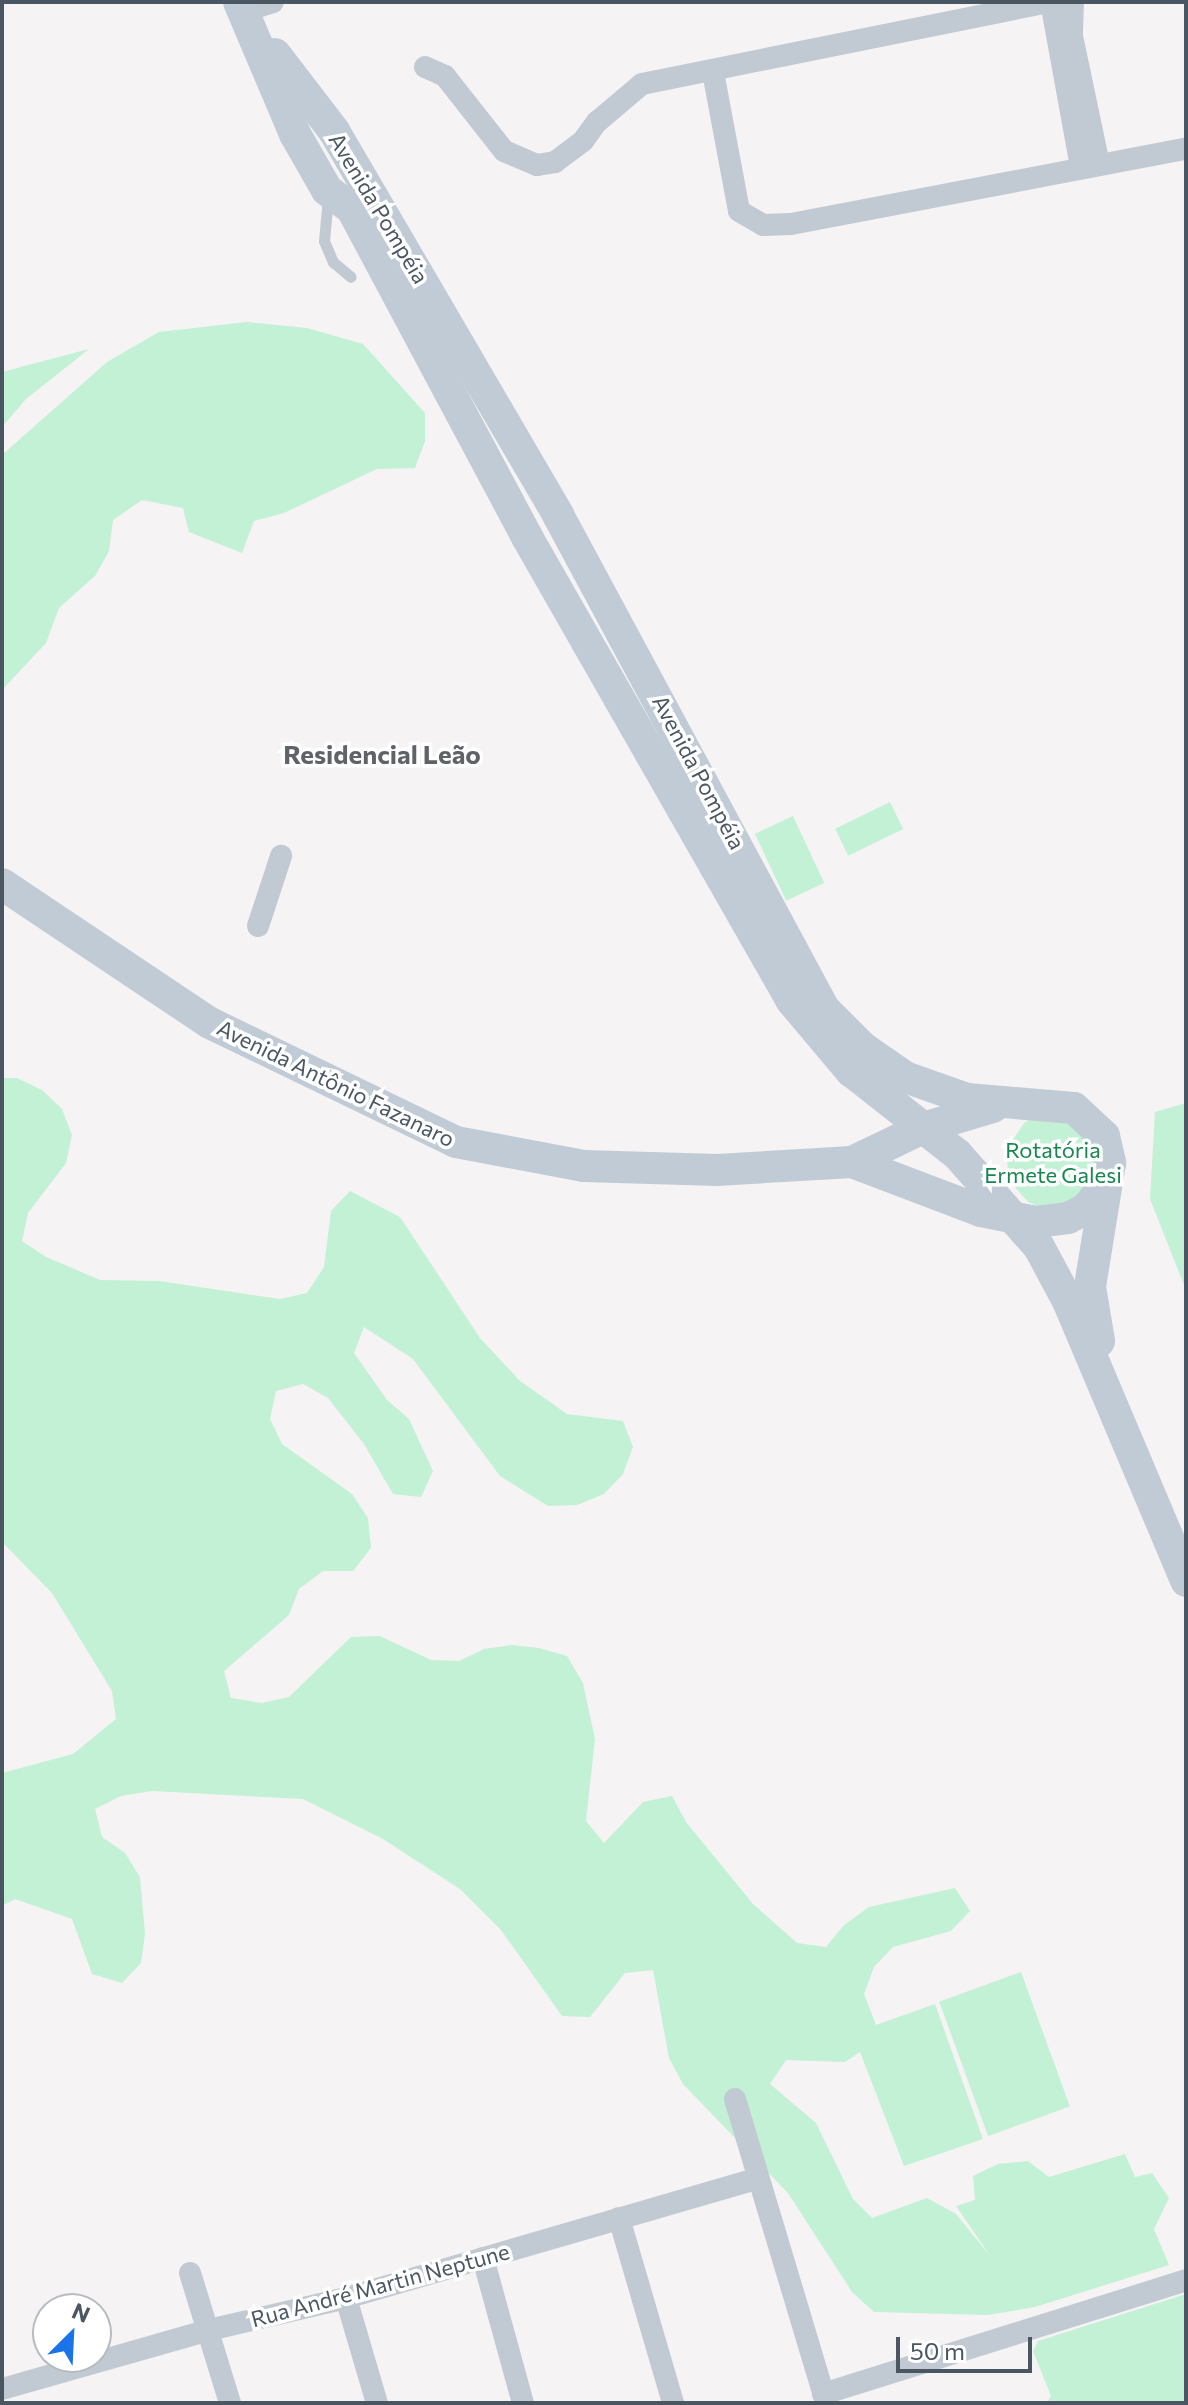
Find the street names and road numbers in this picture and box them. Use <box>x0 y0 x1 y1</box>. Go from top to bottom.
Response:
street label: Avenida Pompéia <box>324 128 434 288</box>
street label: Avenida Pompéia <box>647 690 751 854</box>
street label: Avenida Antônio Fazanaro <box>213 1014 459 1152</box>
street label: Rua André Martin Neptune <box>248 2238 512 2332</box>

